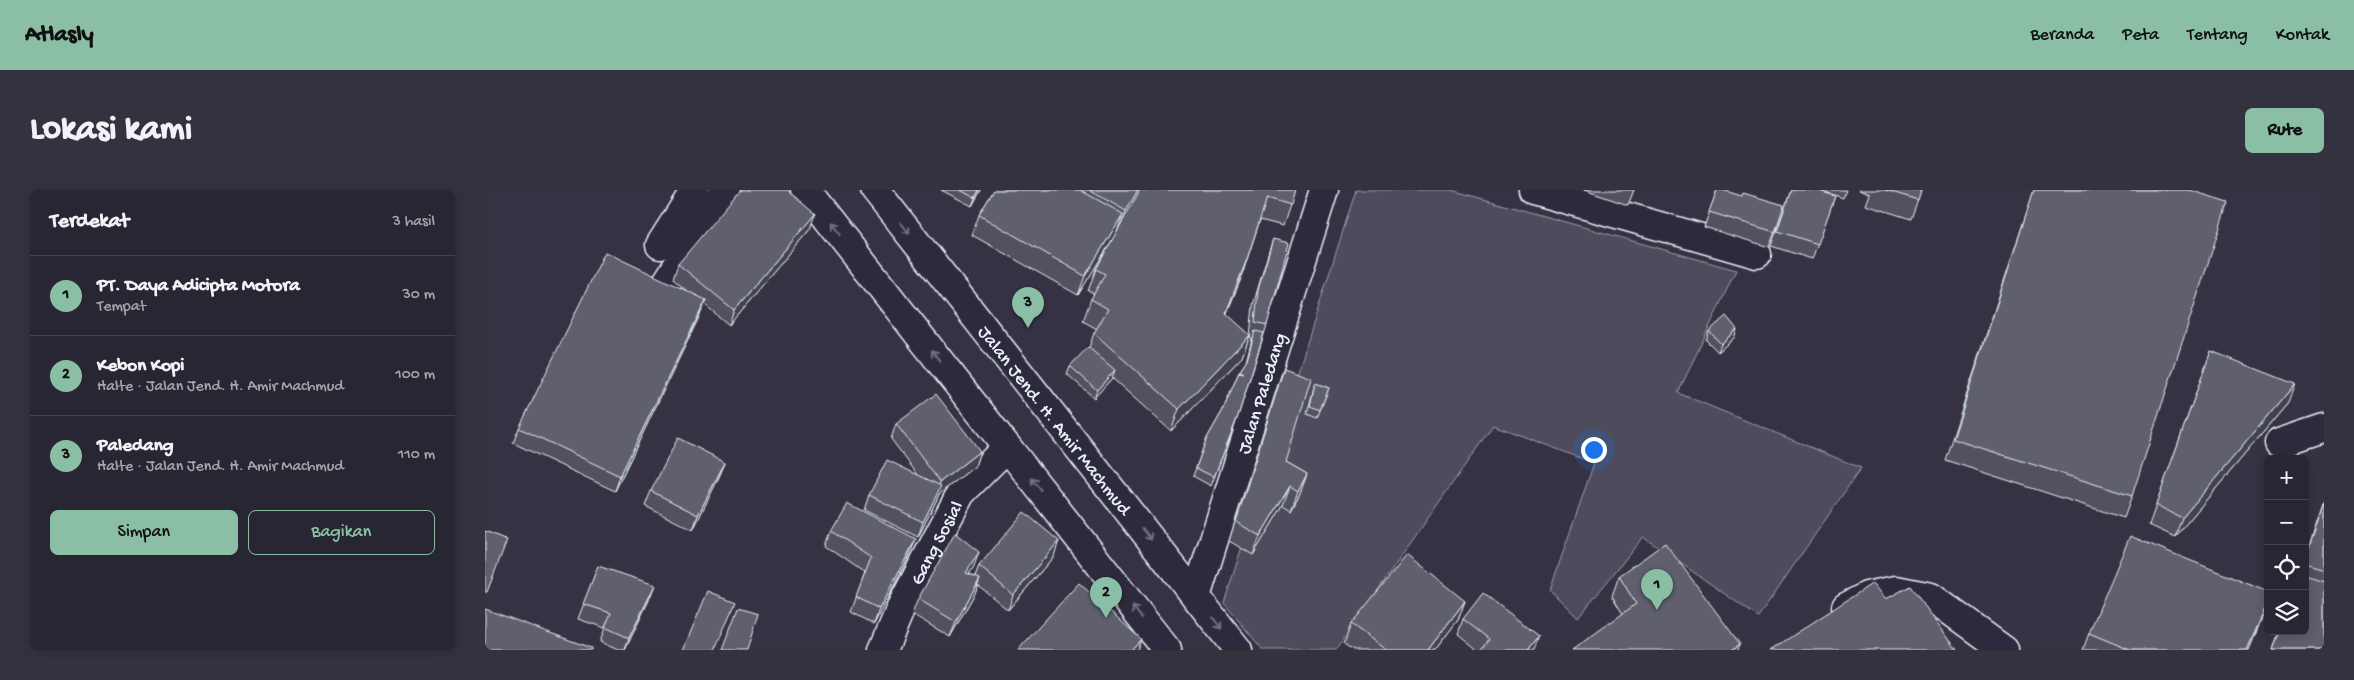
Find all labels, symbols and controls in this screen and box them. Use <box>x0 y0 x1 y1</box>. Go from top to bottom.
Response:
text: Atlasly <box>25 21 94 50</box>
text: Beranda <box>2030 25 2094 46</box>
text: Peta <box>2122 25 2159 46</box>
text: Tentang <box>2187 25 2248 46</box>
text: Kontak <box>2276 25 2329 46</box>
button: Rute <box>2245 108 2324 153</box>
text: Lokasi kami <box>30 110 192 151</box>
text: Terdekat <box>50 210 129 235</box>
text: 3 hasil <box>393 213 435 232</box>
one-way arrow <box>900 221 911 234</box>
one-way arrow <box>830 222 841 235</box>
text: PT. Daya Adicipta Motora <box>97 275 300 298</box>
text: 1 <box>63 286 69 305</box>
text: 30 m <box>402 286 435 305</box>
pin: 3 <box>1012 287 1044 328</box>
text: Tempat <box>97 298 146 317</box>
street label: Jalan Jend. H. Amir Machmud <box>971 322 1136 522</box>
street label: Jalan Paledang <box>1234 330 1293 457</box>
one-way arrow <box>930 350 941 363</box>
text: Kebon Kopi <box>97 355 185 378</box>
text: 2 <box>62 366 70 385</box>
text: 100 m <box>395 366 435 385</box>
text: Halte · Jalan Jend. H. Amir Machmud <box>97 378 344 397</box>
text: Paledang <box>97 435 174 458</box>
your location <box>1581 437 1607 463</box>
text: 3 <box>62 446 70 465</box>
text: 110 m <box>398 446 435 465</box>
map controls <box>2264 455 2309 635</box>
button: + <box>2264 455 2309 500</box>
text: Halte · Jalan Jend. H. Amir Machmud <box>97 458 344 477</box>
one-way arrow <box>1031 478 1042 491</box>
street label: Gang Sosial <box>907 498 970 589</box>
button: − <box>2264 500 2309 545</box>
button: Simpan <box>50 510 238 555</box>
button: Bagikan <box>248 510 435 555</box>
one-way arrow <box>1141 528 1152 541</box>
button: locate <box>2264 545 2309 590</box>
pin: 1 <box>1641 569 1673 610</box>
pin: 2 <box>1090 577 1122 618</box>
button: layers <box>2264 590 2309 635</box>
one-way arrow <box>1131 606 1142 619</box>
one-way arrow <box>1212 616 1222 630</box>

